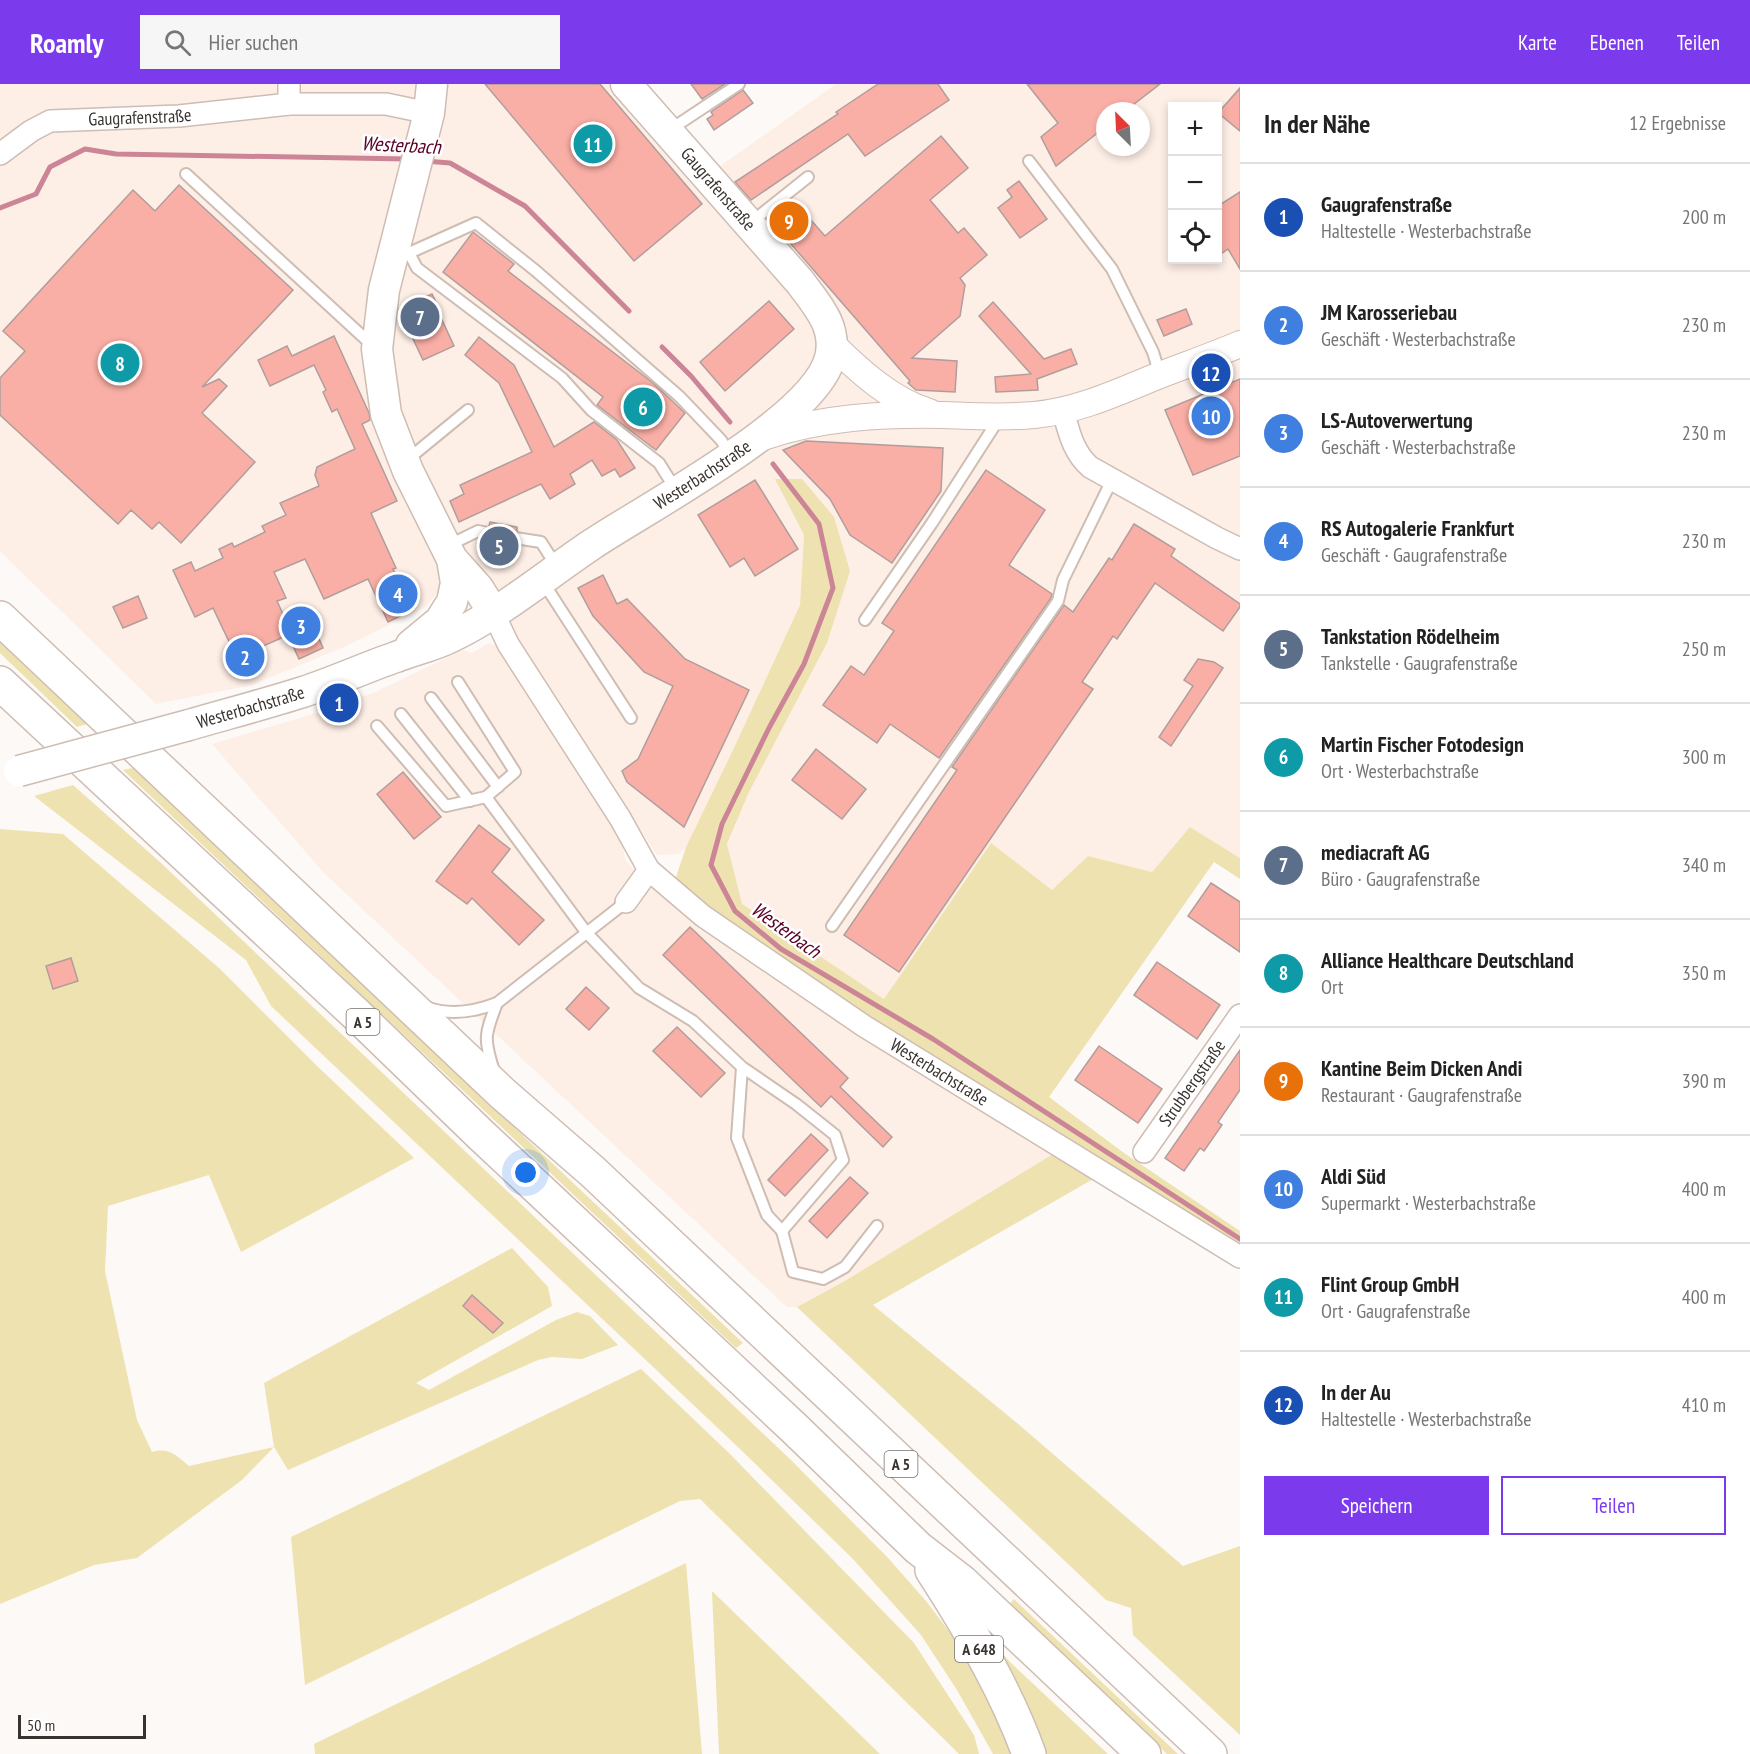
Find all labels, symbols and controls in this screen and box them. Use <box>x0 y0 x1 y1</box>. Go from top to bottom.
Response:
search box <box>140 15 560 69</box>
text: Roamly <box>30 24 104 61</box>
icon: search <box>161 26 194 59</box>
text: Hier suchen <box>209 28 298 56</box>
text: Karte <box>1518 29 1557 56</box>
text: Ebenen <box>1590 29 1644 56</box>
text: Teilen <box>1677 29 1720 56</box>
north arrow <box>1096 102 1150 156</box>
map controls <box>1168 102 1222 264</box>
button: + <box>1168 102 1222 156</box>
street label: Gaugrafenstraße <box>88 103 192 131</box>
text: In der Nähe <box>1264 107 1370 140</box>
text: 12 Ergebnisse <box>1629 110 1726 136</box>
pin: 11 <box>574 122 612 166</box>
water label: Westerbach <box>361 130 443 160</box>
street label: Gaugrafenstraße <box>676 142 761 235</box>
button: − <box>1168 156 1222 210</box>
text: Gaugrafenstraße <box>1321 190 1452 218</box>
pin: 9 <box>770 198 808 244</box>
text: 1 <box>1279 204 1288 230</box>
text: 200 m <box>1682 204 1726 230</box>
button: locate <box>1168 210 1222 264</box>
text: Haltestelle · Westerbachstraße <box>1321 218 1532 244</box>
pin: 7 <box>400 294 440 340</box>
text: JM Karosseriebau <box>1321 298 1457 326</box>
text: 2 <box>1279 312 1288 338</box>
text: 230 m <box>1682 312 1726 338</box>
text: Geschäft · Westerbachstraße <box>1321 326 1516 352</box>
pin: 8 <box>100 340 140 386</box>
pin: 12 <box>1192 350 1230 396</box>
pin: 6 <box>624 384 662 430</box>
pin: 10 <box>1192 394 1230 438</box>
text: LS-Autoverwertung <box>1321 406 1473 434</box>
text: 3 <box>1279 420 1288 446</box>
text: 230 m <box>1682 420 1726 446</box>
text: Geschäft · Westerbachstraße <box>1321 434 1516 460</box>
street label: Westerbachstraße <box>649 435 755 514</box>
text: RS Autogalerie Frankfurt <box>1321 514 1514 542</box>
pin: 5 <box>480 524 518 568</box>
text: 4 <box>1279 528 1288 554</box>
text: 230 m <box>1682 528 1726 554</box>
text: Geschäft · Gaugrafenstraße <box>1321 542 1507 568</box>
pin: 4 <box>378 572 418 616</box>
pin: 3 <box>282 604 320 648</box>
text: Tankstation Rödelheim <box>1321 622 1500 650</box>
pin: 2 <box>226 634 264 680</box>
text: 5 <box>1279 636 1288 662</box>
text: 250 m <box>1682 636 1726 662</box>
text: Tankstelle · Gaugrafenstraße <box>1321 650 1518 676</box>
street label: Westerbachstraße <box>194 680 307 733</box>
pin: 1 <box>320 680 358 726</box>
text: Martin Fischer Fotodesign <box>1321 730 1524 758</box>
text: 6 <box>1279 744 1288 770</box>
text: 300 m <box>1682 744 1726 770</box>
text: Ort · Westerbachstraße <box>1321 758 1479 784</box>
text: mediacraft AG <box>1321 838 1429 866</box>
text: 7 <box>1279 852 1288 878</box>
text: 340 m <box>1682 852 1726 878</box>
text: Büro · Gaugrafenstraße <box>1321 866 1480 892</box>
water label: Westerbach <box>746 896 827 965</box>
text: Alliance Healthcare Deutschland <box>1321 946 1574 974</box>
text: 8 <box>1279 960 1288 986</box>
text: 350 m <box>1682 960 1726 986</box>
text: Ort <box>1321 974 1343 1000</box>
road number: A 5 <box>346 1009 380 1035</box>
street label: Westerbachstraße <box>886 1033 993 1111</box>
street label: Strubbergstraße <box>1154 1035 1230 1131</box>
text: Kantine Beim Dicken Andi <box>1321 1054 1522 1082</box>
text: 9 <box>1279 1068 1288 1094</box>
text: 390 m <box>1682 1068 1726 1094</box>
text: Restaurant · Gaugrafenstraße <box>1321 1082 1522 1108</box>
your location <box>511 1158 540 1187</box>
text: Aldi Süd <box>1321 1162 1386 1190</box>
text: 10 <box>1274 1176 1293 1202</box>
text: 400 m <box>1682 1176 1726 1202</box>
text: Supermarkt · Westerbachstraße <box>1321 1190 1536 1216</box>
text: Flint Group GmbH <box>1321 1270 1459 1298</box>
text: 11 <box>1274 1284 1293 1310</box>
text: 400 m <box>1682 1284 1726 1310</box>
text: Ort · Gaugrafenstraße <box>1321 1298 1471 1324</box>
text: In der Au <box>1321 1378 1391 1406</box>
text: 12 <box>1274 1392 1293 1418</box>
text: 410 m <box>1682 1392 1726 1418</box>
text: Haltestelle · Westerbachstraße <box>1321 1406 1532 1432</box>
road number: A 5 <box>884 1451 918 1477</box>
button: Speichern <box>1264 1476 1489 1535</box>
button: Teilen <box>1501 1476 1726 1535</box>
road number: A 648 <box>955 1636 1003 1662</box>
scale bar <box>18 1712 146 1740</box>
text: 50 m <box>27 1715 55 1735</box>

